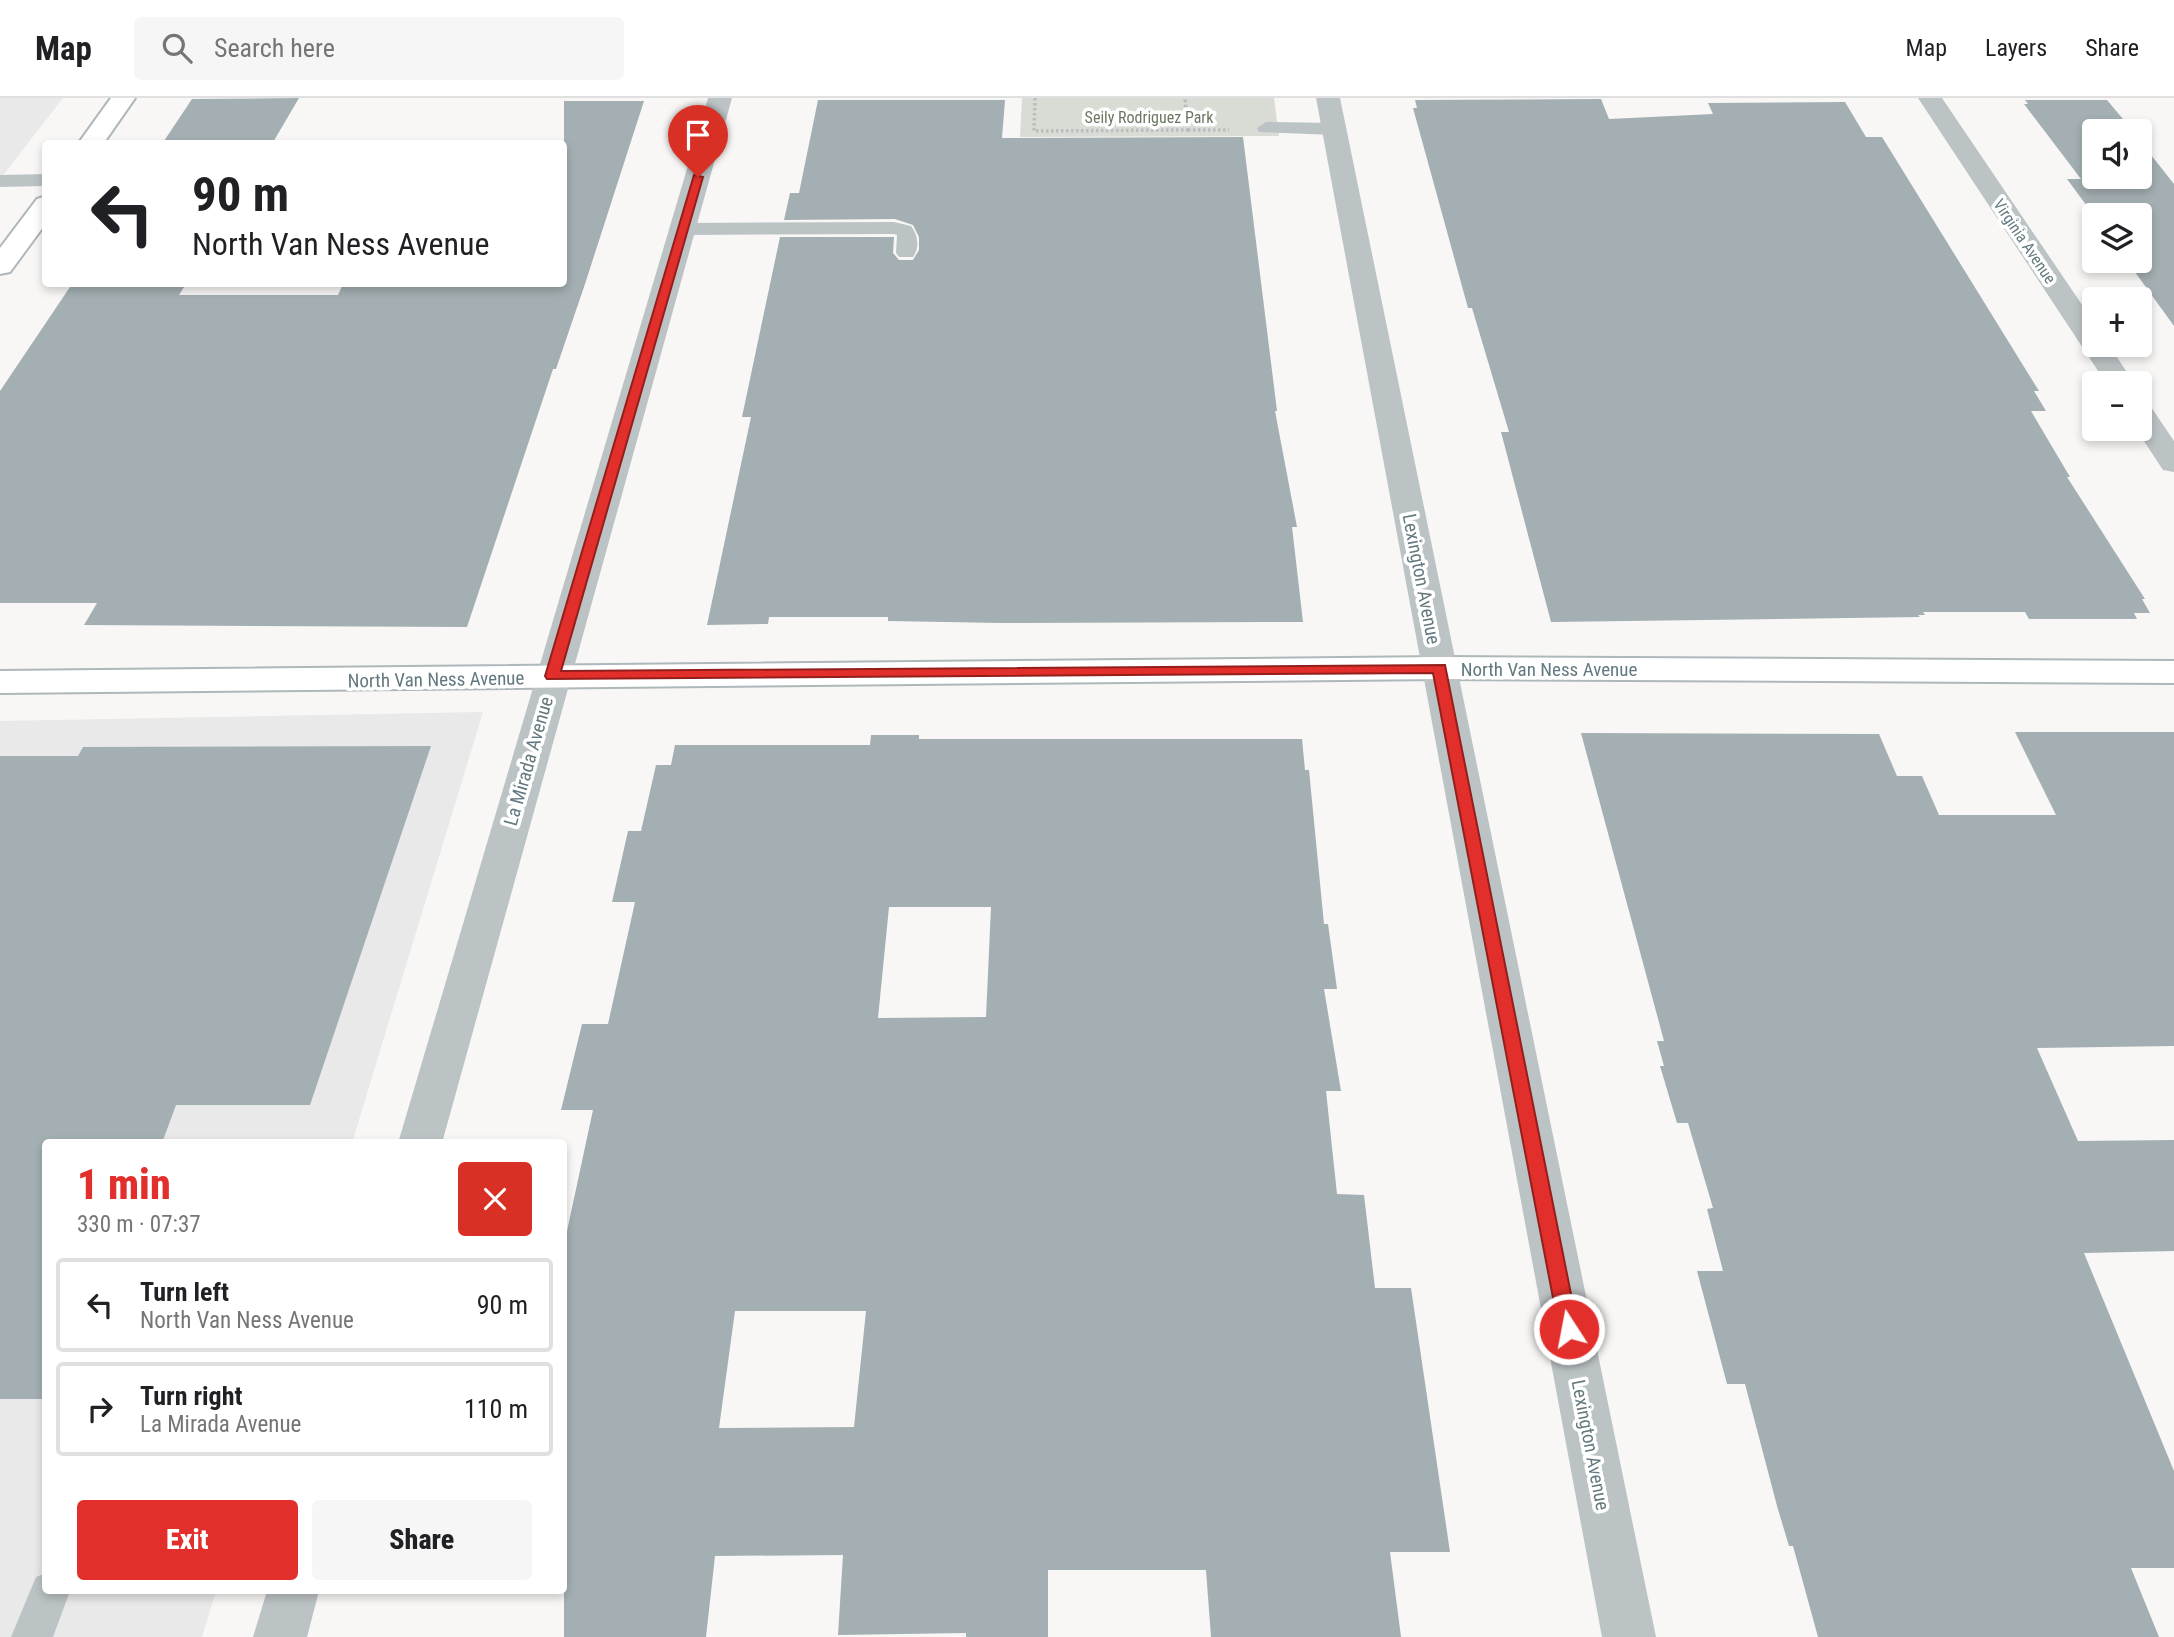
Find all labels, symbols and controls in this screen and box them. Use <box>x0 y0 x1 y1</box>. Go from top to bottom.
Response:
search box <box>134 17 624 80</box>
text: Map <box>35 29 92 68</box>
icon: search <box>158 29 196 67</box>
text: Search here <box>214 33 335 63</box>
text: Map <box>1906 34 1947 62</box>
text: Layers <box>1985 34 2047 62</box>
text: Share <box>2085 34 2139 62</box>
pin <box>668 105 728 177</box>
park label: Seily Rodriguez Park <box>1085 108 1214 127</box>
icon: arrive <box>679 116 717 154</box>
map controls <box>2082 119 2152 441</box>
button: sound <box>2082 119 2152 189</box>
text: 90 m <box>192 166 289 223</box>
icon: left <box>77 168 168 259</box>
street label: Virginia Avenue <box>1989 195 2060 287</box>
button: layers <box>2082 203 2152 273</box>
text: North Van Ness Avenue <box>192 225 490 263</box>
button: + <box>2082 287 2152 357</box>
button: − <box>2082 371 2152 441</box>
street label: Lexington Avenue <box>1398 512 1445 646</box>
street label: North Van Ness Avenue <box>1461 658 1637 681</box>
street label: North Van Ness Avenue <box>347 666 525 693</box>
street label: La Mirada Avenue <box>499 694 558 828</box>
text: 1 min <box>77 1160 171 1209</box>
button: close <box>458 1162 532 1236</box>
text: 330 m · 07:37 <box>77 1211 201 1238</box>
text: Turn left <box>140 1277 229 1307</box>
icon: left <box>81 1286 119 1324</box>
text: 90 m <box>477 1290 528 1320</box>
position arrow <box>1532 1292 1606 1366</box>
text: North Van Ness Avenue <box>140 1307 354 1334</box>
street label: Lexington Avenue <box>1567 1378 1614 1512</box>
text: Turn right <box>140 1381 242 1411</box>
icon: right <box>81 1390 119 1428</box>
text: 110 m <box>464 1394 528 1424</box>
text: La Mirada Avenue <box>140 1411 301 1438</box>
button: Exit <box>77 1500 298 1580</box>
button: Share <box>312 1500 532 1580</box>

